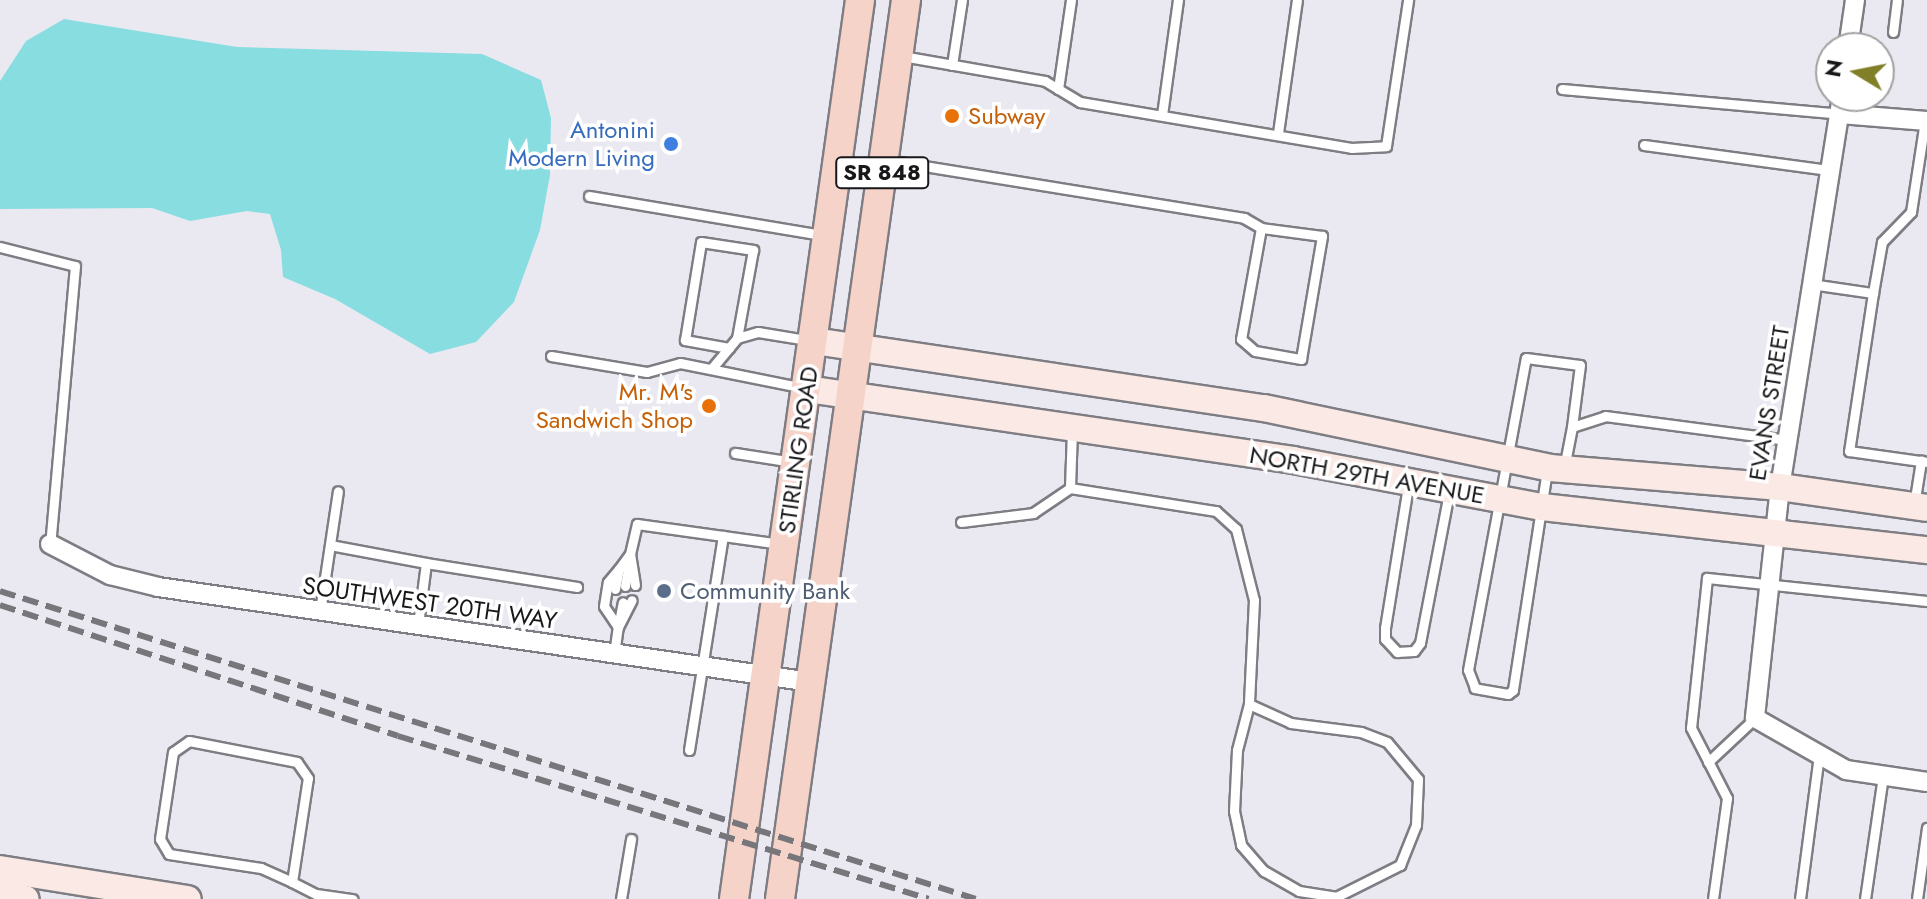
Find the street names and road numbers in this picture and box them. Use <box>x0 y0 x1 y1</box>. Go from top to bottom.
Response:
road number: SR 848 <box>834 155 930 191</box>
street label: EVANS STREET <box>1743 323 1795 483</box>
street label: STIRLING ROAD <box>772 365 824 535</box>
street label: NORTH 29TH AVENUE <box>1247 440 1487 510</box>
street label: SOUTHWEST 20TH WAY <box>301 571 559 635</box>

